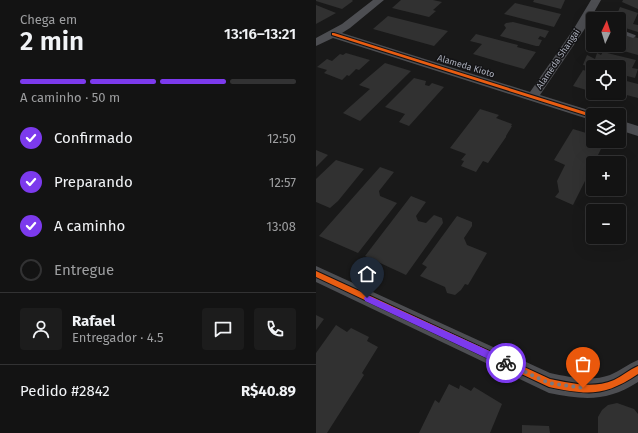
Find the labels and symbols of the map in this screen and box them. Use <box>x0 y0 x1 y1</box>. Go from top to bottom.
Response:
north arrow <box>586 12 626 52</box>
street label: Alameda Shangai <box>534 27 582 91</box>
street label: Alameda Kioto <box>436 53 496 79</box>
pin <box>350 257 384 298</box>
courier <box>486 343 526 383</box>
pin <box>566 347 600 388</box>

